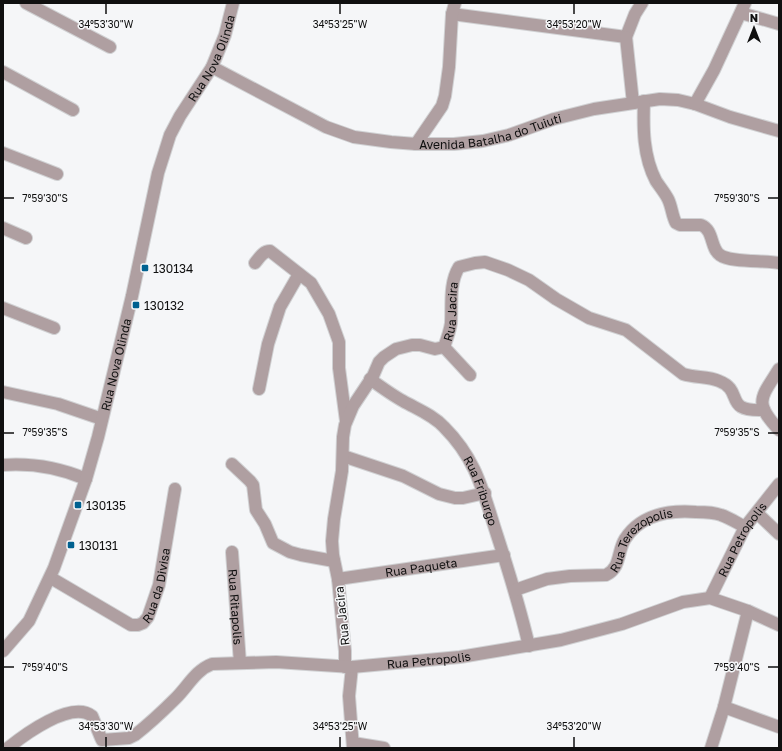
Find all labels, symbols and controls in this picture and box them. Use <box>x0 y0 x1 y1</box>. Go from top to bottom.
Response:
north arrow <box>734 8 774 48</box>
text: N <box>750 11 758 24</box>
street label: Rua Nova Olinda <box>184 13 237 104</box>
text: 34°53'30"W <box>79 18 134 30</box>
text: 34°53'25"W <box>313 18 368 30</box>
text: 34°53'20"W <box>547 18 602 30</box>
street label: Avenida Batalha do Tuiuti <box>419 110 563 152</box>
text: 7°59'30"S <box>22 192 68 204</box>
text: 7°59'30"S <box>714 192 760 204</box>
place label: 130134 <box>153 261 193 276</box>
marker: 130134 <box>140 263 150 273</box>
street label: Rua Jacira <box>439 281 461 343</box>
place label: 130132 <box>144 298 184 313</box>
marker: 130132 <box>131 300 141 310</box>
street label: Rua Nova Olinda <box>97 317 134 412</box>
text: 7°59'35"S <box>22 426 68 438</box>
text: 7°59'35"S <box>714 426 760 438</box>
street label: Rua Friburgo <box>461 453 501 527</box>
place label: 130135 <box>86 498 126 513</box>
street label: Rua Petropolis <box>714 499 769 579</box>
marker: 130135 <box>73 500 83 510</box>
street label: Rua Terezopolis <box>606 505 674 575</box>
place label: 130131 <box>79 538 118 553</box>
marker: 130131 <box>66 540 76 550</box>
street label: Rua da Divisa <box>139 547 173 626</box>
street label: Rua Paqueta <box>384 554 458 580</box>
street label: Rua Ritapolis <box>226 568 246 645</box>
street label: Rua Jacira <box>331 586 353 646</box>
street label: Rua Petropolis <box>386 648 472 671</box>
text: 7°59'40"S <box>22 661 68 673</box>
text: 7°59'40"S <box>714 661 760 673</box>
text: 34°53'30"W <box>79 720 134 732</box>
text: 34°53'25"W <box>313 720 368 732</box>
text: 34°53'20"W <box>547 720 602 732</box>

